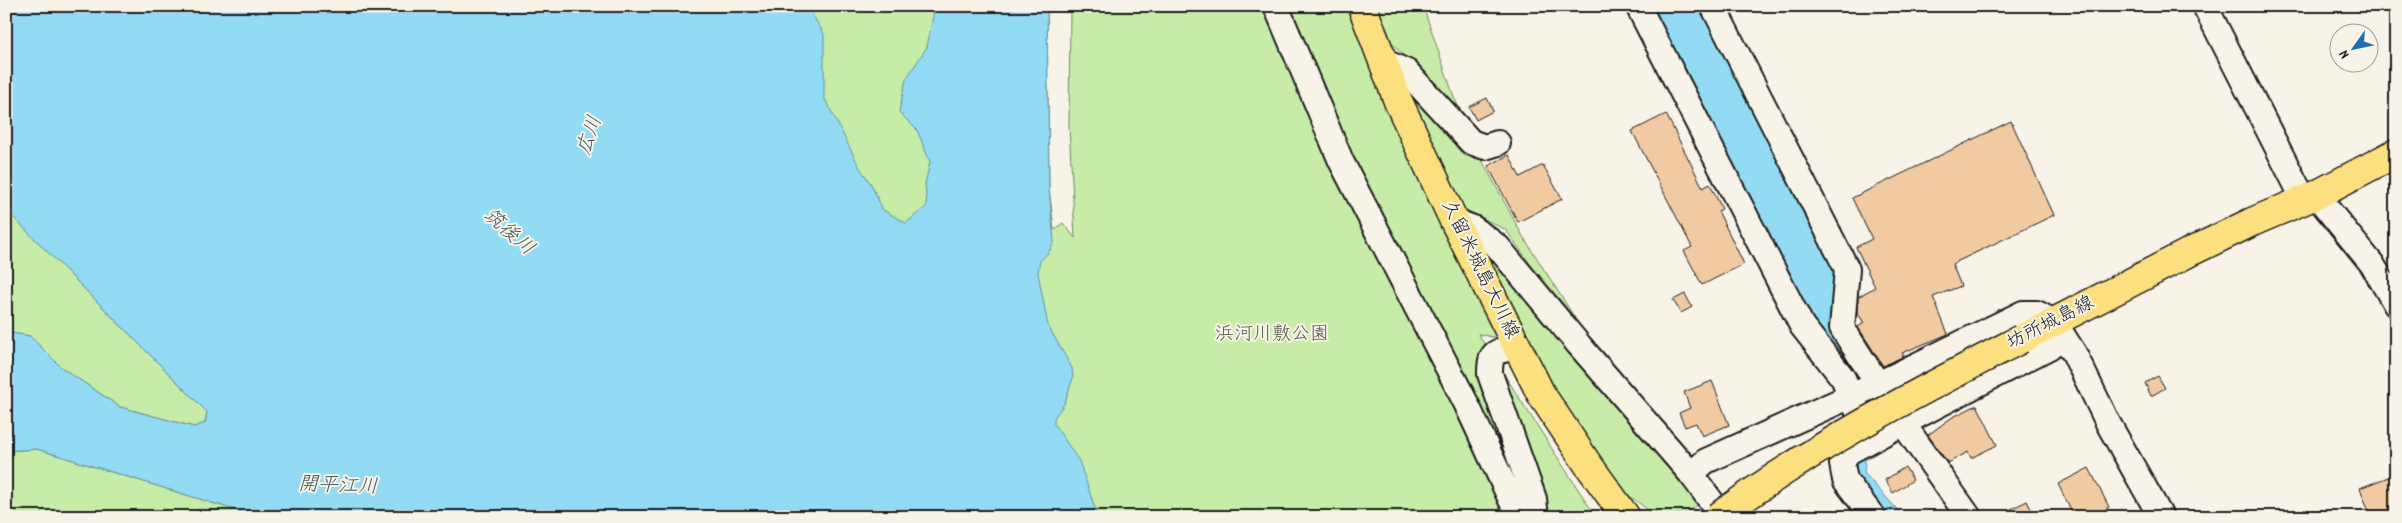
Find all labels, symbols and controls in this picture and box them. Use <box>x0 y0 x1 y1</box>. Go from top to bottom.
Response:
north arrow <box>2330 22 2380 72</box>
text: N <box>2334 46 2355 62</box>
water label: 広川 <box>571 113 611 159</box>
street label: 久留米城島大川線 <box>1434 196 1524 344</box>
water label: 筑後川 <box>476 203 540 263</box>
street label: 坊所城島線 <box>2003 290 2099 358</box>
park label: 浜河川敷公園 <box>1215 322 1329 349</box>
water label: 開平江川 <box>298 472 378 502</box>

